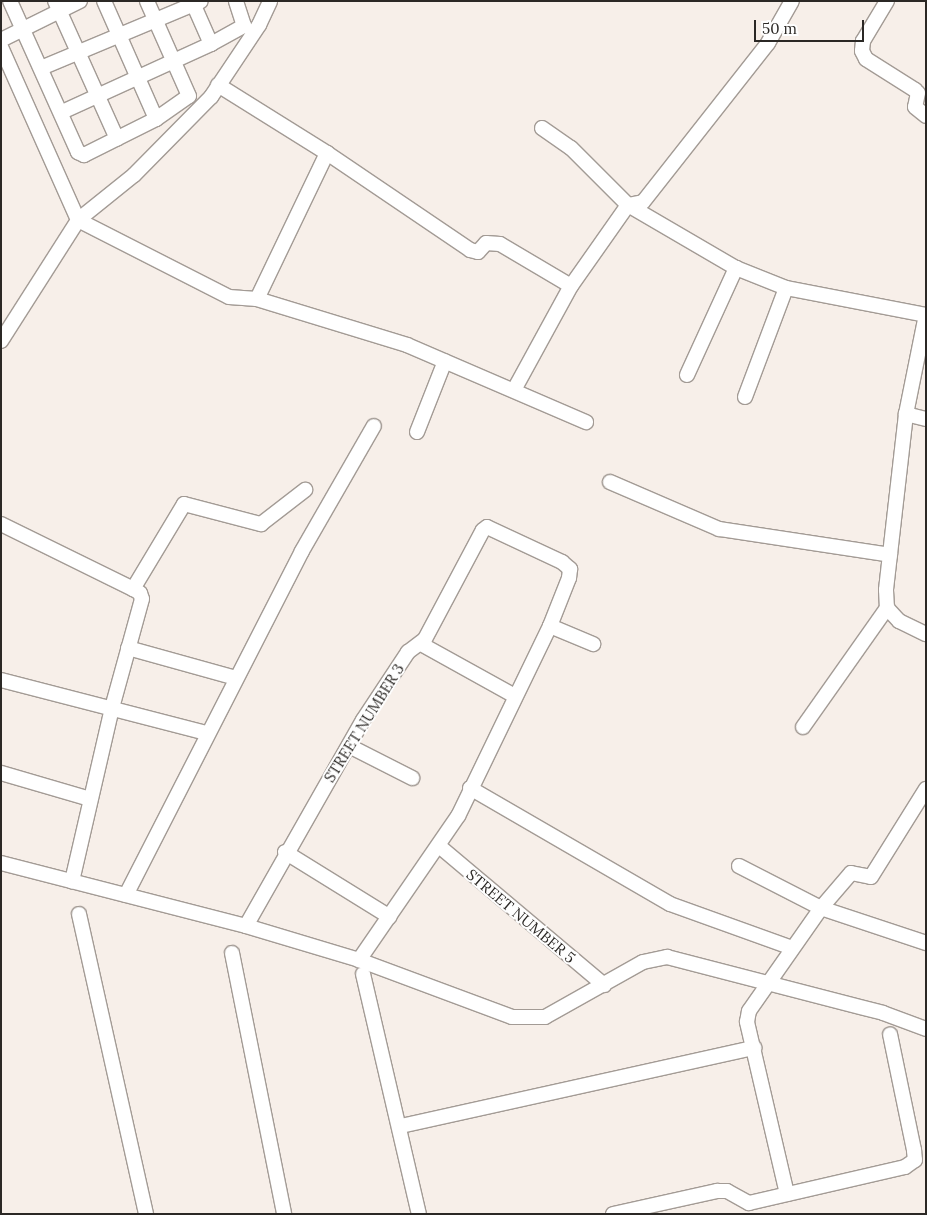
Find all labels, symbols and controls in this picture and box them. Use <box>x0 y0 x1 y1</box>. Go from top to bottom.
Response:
scale bar <box>757 10 867 42</box>
text: 50 m <box>762 19 797 38</box>
street label: STREET NUMBER 3 <box>320 660 408 786</box>
street label: STREET NUMBER 5 <box>463 865 579 967</box>

